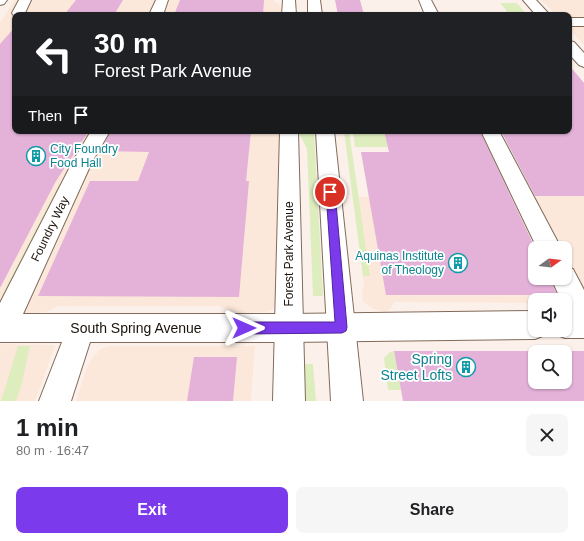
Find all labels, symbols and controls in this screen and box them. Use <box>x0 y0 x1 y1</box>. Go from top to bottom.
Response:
icon: left <box>28 28 80 80</box>
text: 30 m <box>94 28 158 59</box>
text: Forest Park Avenue <box>94 61 252 81</box>
icon: arrive <box>70 104 92 126</box>
text: Then <box>28 107 62 124</box>
place label: City Foundry Food Hall <box>50 142 118 170</box>
building icon: City Foundry Food Hall <box>25 145 47 167</box>
pin <box>313 175 347 209</box>
icon: arrive <box>319 181 341 203</box>
street label: Foundry Way <box>28 194 72 264</box>
street label: Forest Park Avenue <box>282 201 296 307</box>
north arrow <box>528 241 572 285</box>
map controls <box>528 241 572 389</box>
place label: Aquinas Institute of Theology <box>355 249 444 277</box>
building icon: Aquinas Institute of Theology <box>447 252 469 274</box>
button: sound <box>528 293 572 337</box>
position arrow <box>223 307 265 349</box>
street label: South Spring Avenue <box>70 320 202 336</box>
button: search <box>528 345 572 389</box>
place label: Spring Street Lofts <box>380 351 452 383</box>
building icon: Spring Street Lofts <box>455 356 477 378</box>
text: 1 min <box>16 414 79 441</box>
button: close <box>526 414 568 456</box>
text: 80 m · 16:47 <box>16 443 89 458</box>
button: Exit <box>16 487 288 533</box>
button: Share <box>296 487 568 533</box>

